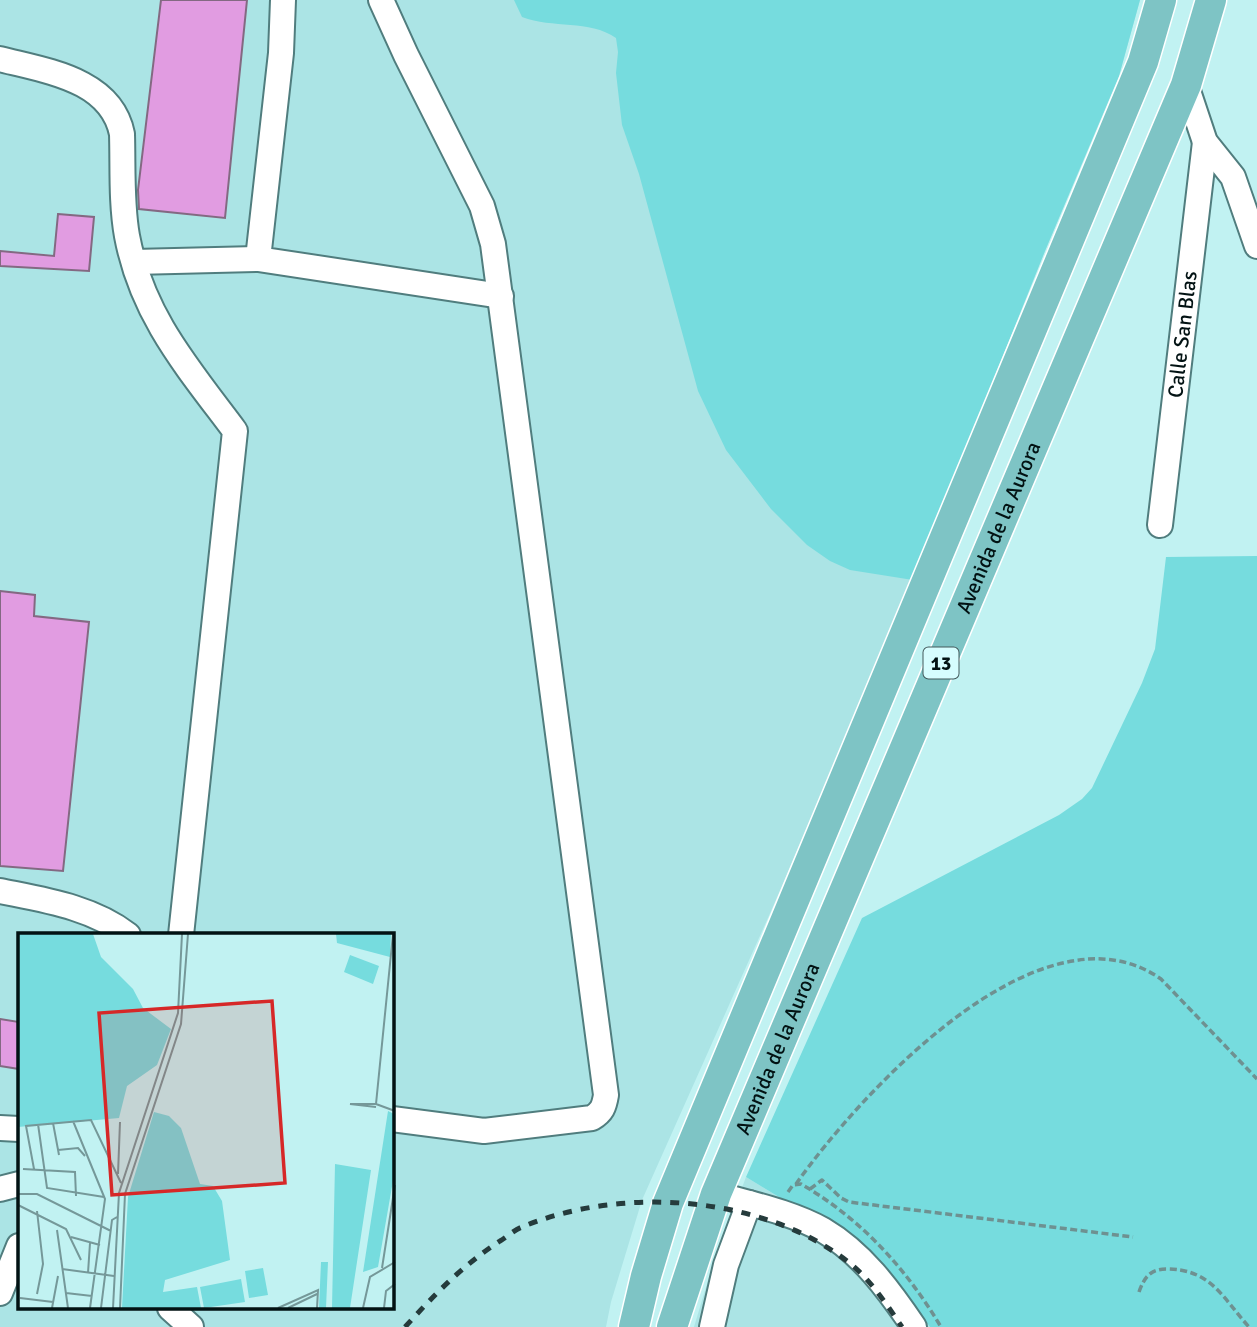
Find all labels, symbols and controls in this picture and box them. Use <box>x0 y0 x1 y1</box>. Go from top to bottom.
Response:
street label: Calle San Blas <box>1162 270 1203 399</box>
street label: Avenida de la Aurora <box>951 438 1046 617</box>
road number: 13 <box>923 648 958 678</box>
inset map <box>18 933 394 1310</box>
street label: Avenida de la Aurora <box>730 959 826 1139</box>

